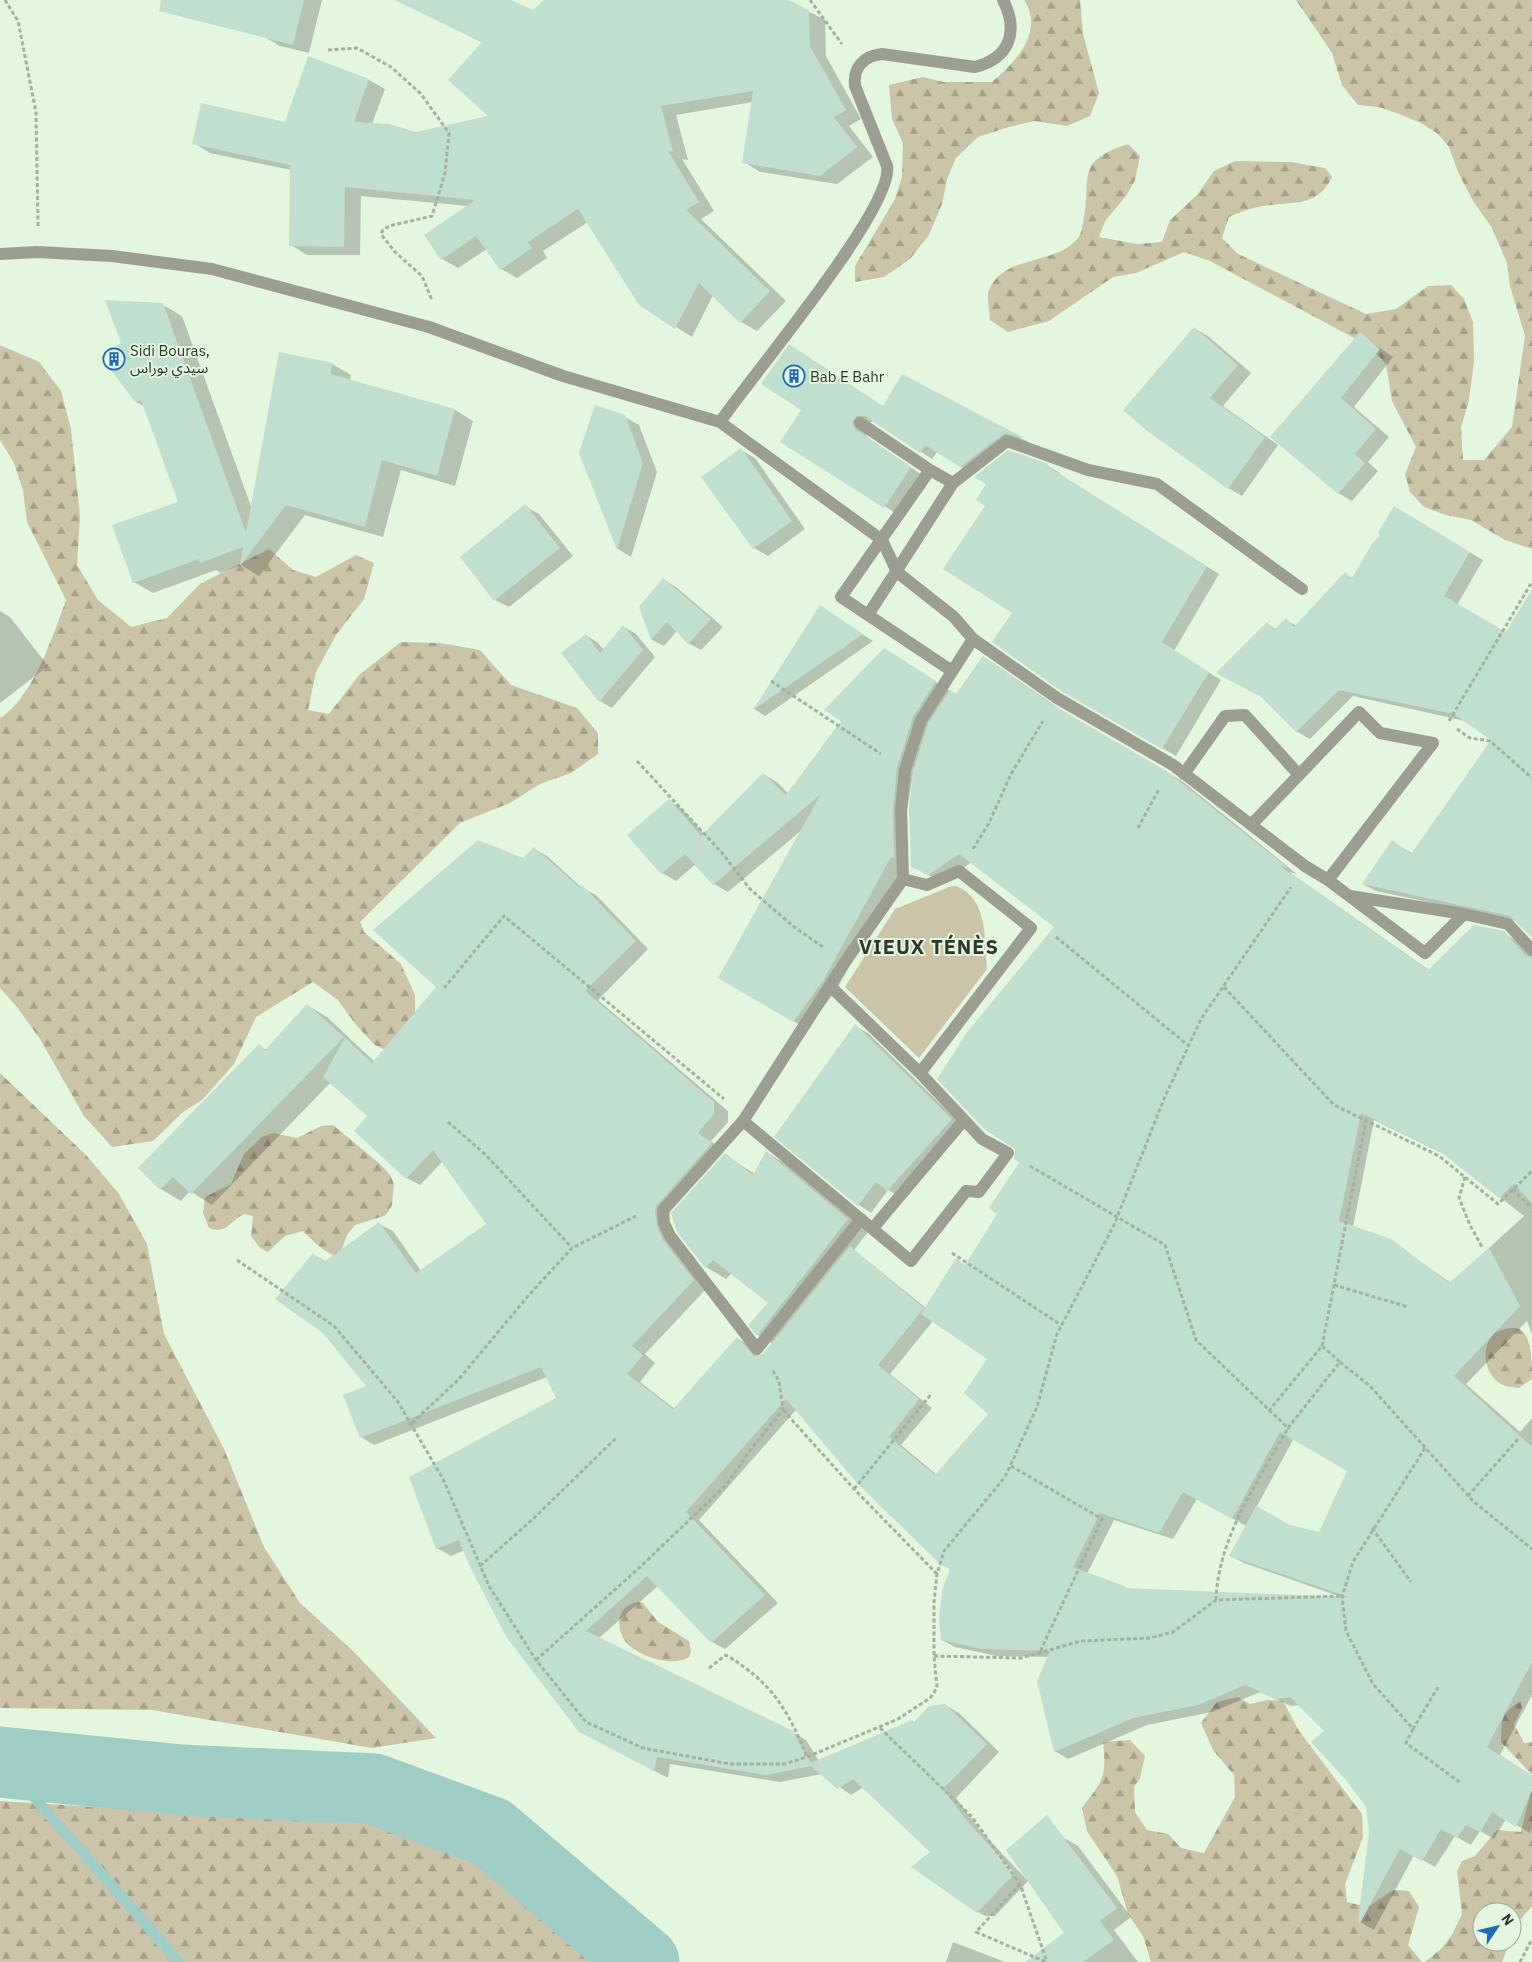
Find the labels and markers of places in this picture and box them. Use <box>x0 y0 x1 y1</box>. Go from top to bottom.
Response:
place label: Sidi Bouras, سيدي بوراس <box>130 341 210 379</box>
building icon: Sidi Bouras, سيدي بوراس <box>102 347 126 371</box>
building icon: Bab E Bahr <box>782 364 806 388</box>
place label: Bab E Bahr <box>810 367 885 386</box>

